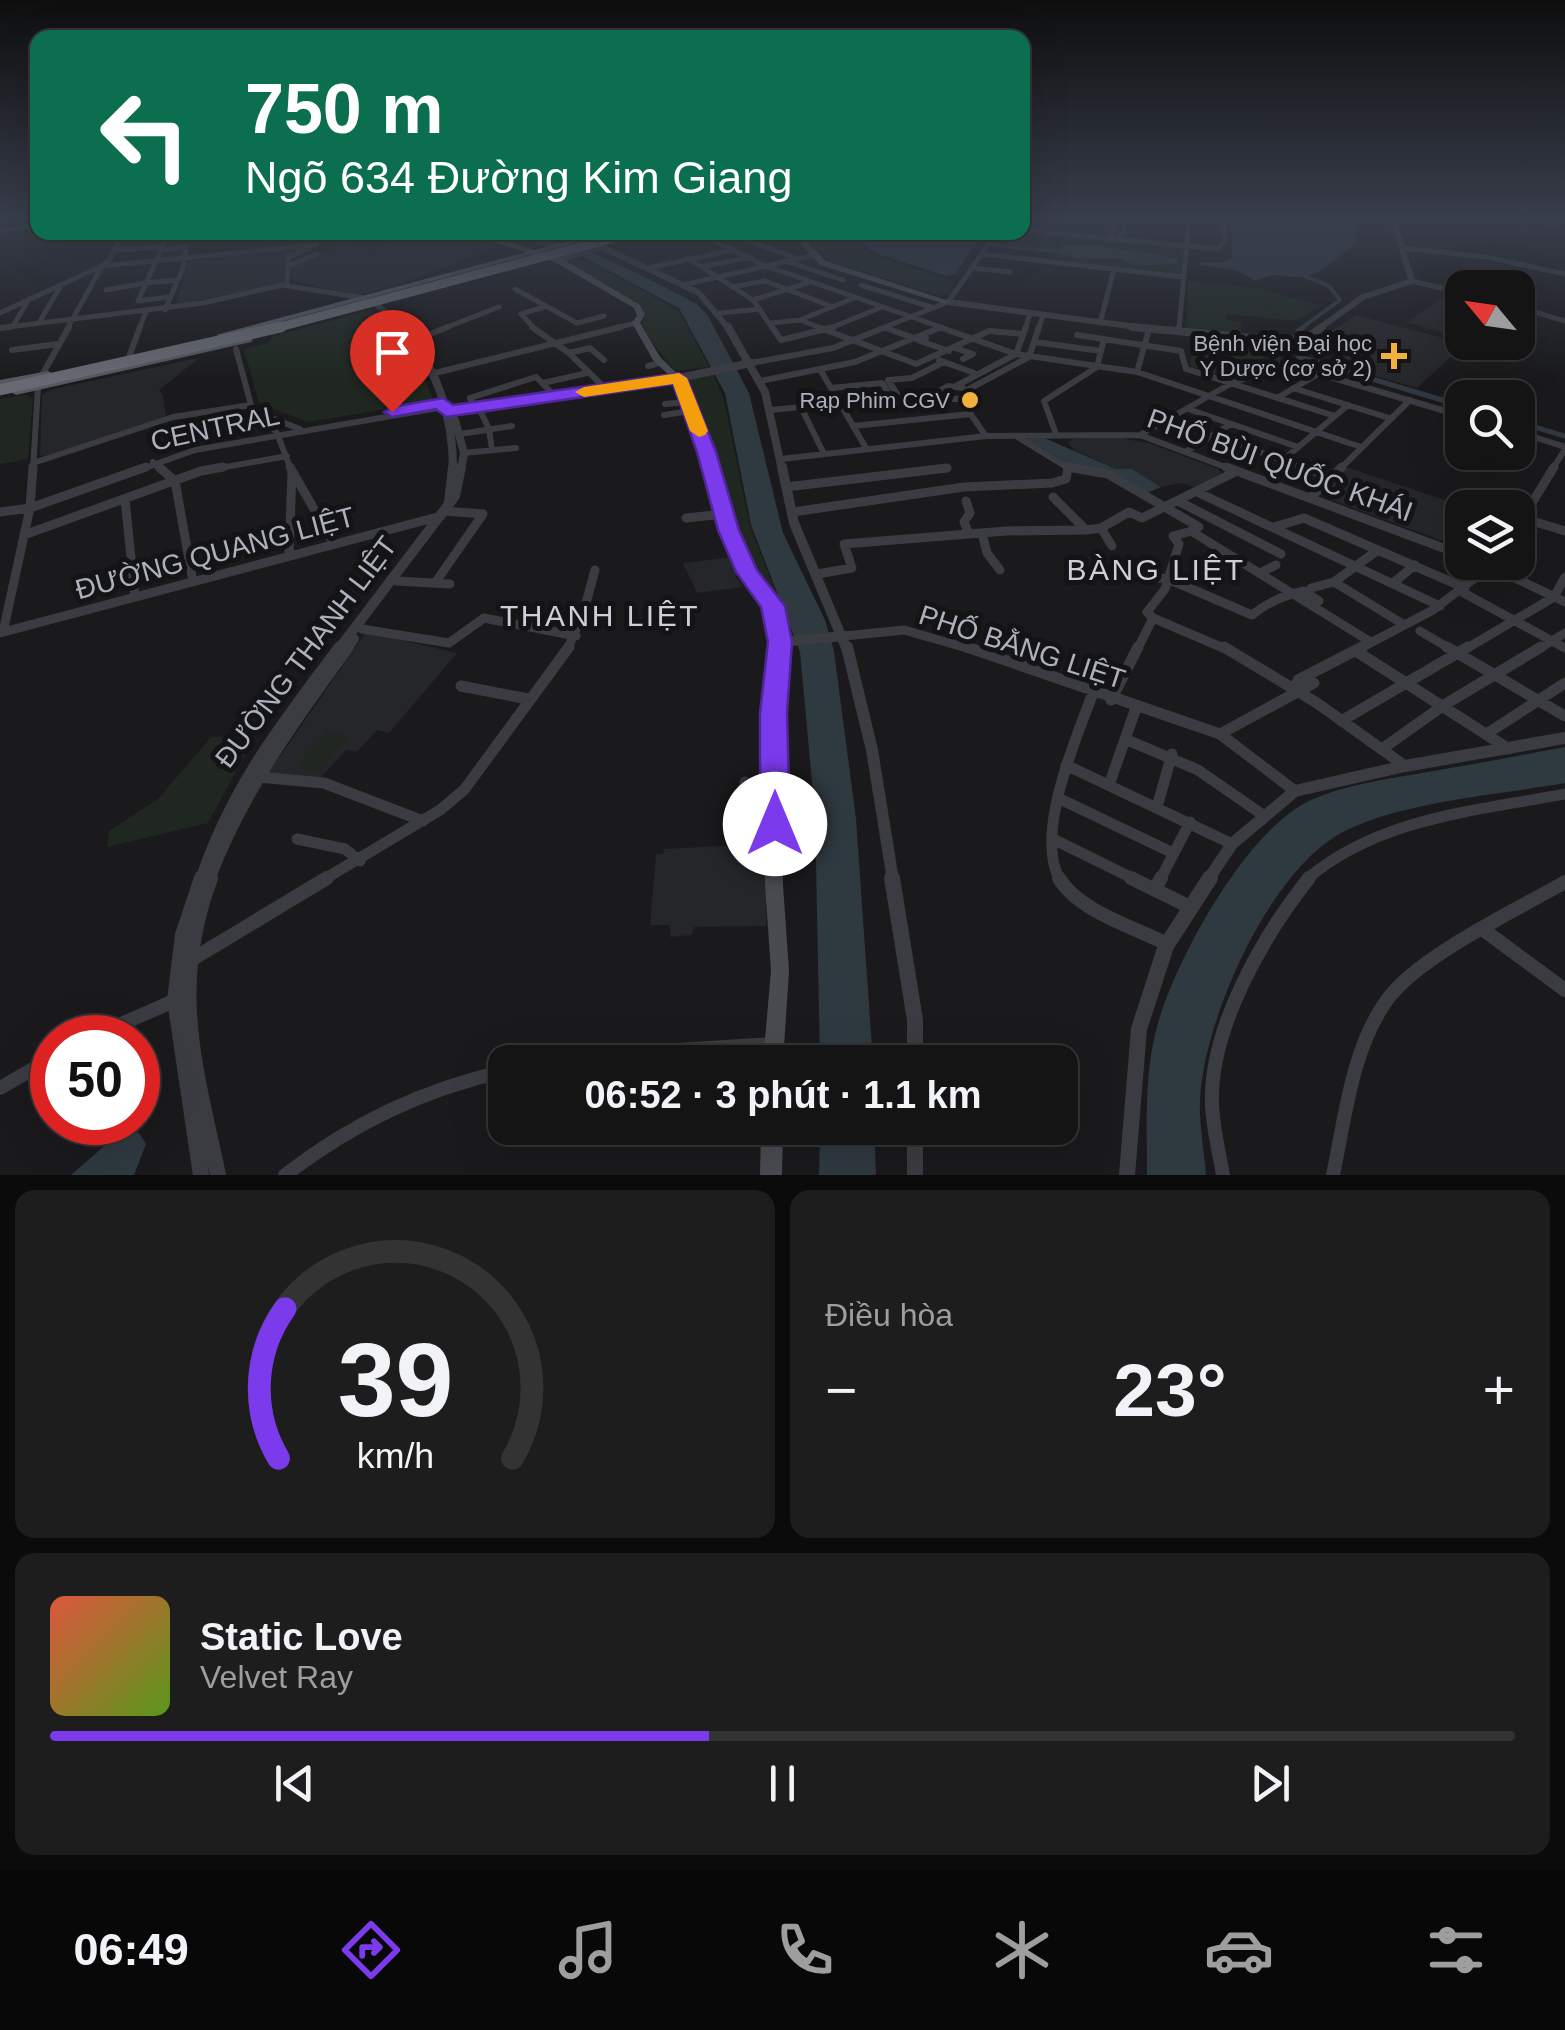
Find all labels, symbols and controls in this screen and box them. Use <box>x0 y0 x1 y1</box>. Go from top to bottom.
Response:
icon: left <box>80 70 210 200</box>
text: 750 m <box>245 70 443 148</box>
text: Ngõ 634 Đường Kim Giang <box>245 152 792 203</box>
north arrow <box>1445 270 1535 360</box>
map controls <box>1445 270 1535 580</box>
pin <box>350 310 435 413</box>
icon: arrive <box>365 325 420 380</box>
place label: Bệnh viện Đại học Y Dược (cơ sở 2) <box>1193 331 1372 381</box>
marker: Bệnh viện Đại học Y Dược (cơ sở 2) <box>1381 343 1407 369</box>
button: search <box>1445 380 1535 470</box>
place label: Rạp Phim CGV <box>800 388 950 413</box>
marker: Rạp Phim CGV <box>959 389 981 411</box>
street label: CENTRAL <box>148 399 282 457</box>
street label: PHỐ BÙI QUỐC KHÁI <box>1143 402 1417 527</box>
button: layers <box>1445 490 1535 580</box>
street label: ĐƯỜNG QUANG LIỆT <box>72 501 358 605</box>
street label: ĐƯỜNG THANH LIỆT <box>209 531 403 773</box>
district label: BÀNG LIỆT <box>1066 553 1246 586</box>
street label: PHỐ BẰNG LIỆT <box>915 598 1129 695</box>
district label: THANH LIỆT <box>500 599 700 632</box>
position arrow <box>723 772 827 876</box>
speed limit sign: 50 <box>30 1015 160 1145</box>
text: 06:52 · 3 phút · 1.1 km <box>584 1074 982 1116</box>
text: Điều hòa <box>825 1297 953 1333</box>
text: 39 <box>337 1322 453 1438</box>
text: 23° <box>1113 1348 1227 1432</box>
text: − <box>825 1359 857 1421</box>
text: + <box>1483 1359 1515 1421</box>
text: km/h <box>356 1436 434 1476</box>
text: Static Love <box>200 1616 403 1658</box>
text: Velvet Ray <box>200 1659 353 1695</box>
icon: previous <box>267 1756 322 1811</box>
icon: pause <box>755 1756 810 1811</box>
icon: next <box>1243 1756 1298 1811</box>
icon: directions <box>336 1915 406 1985</box>
icon: music <box>553 1915 623 1985</box>
icon: phone <box>770 1915 840 1985</box>
icon: climate <box>987 1915 1057 1985</box>
icon: car <box>1204 1915 1274 1985</box>
icon: filters <box>1421 1915 1491 1985</box>
text: 06:49 <box>74 1924 189 1975</box>

